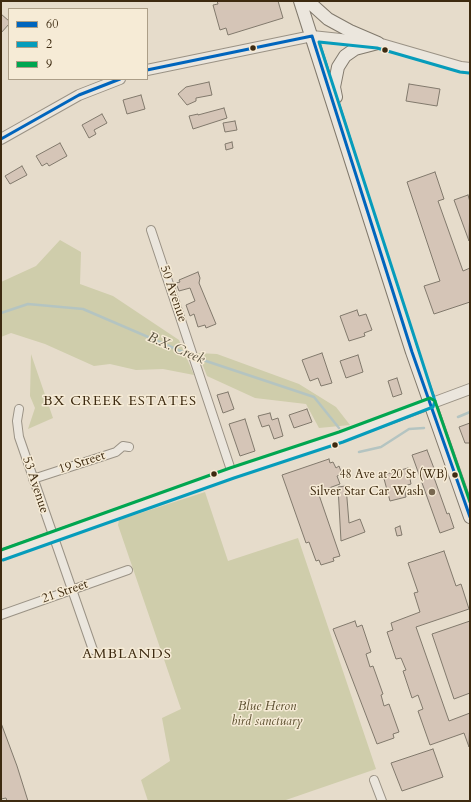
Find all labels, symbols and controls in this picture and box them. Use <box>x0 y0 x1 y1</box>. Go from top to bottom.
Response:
legend <box>8 8 148 80</box>
text: 60 <box>46 16 58 32</box>
text: 2 <box>46 36 52 52</box>
unlabelled marker <box>248 43 258 53</box>
unlabelled marker <box>380 45 390 55</box>
text: 9 <box>46 56 52 72</box>
street label: 50 Avenue <box>156 264 190 324</box>
water label: B.X. Creek <box>145 329 207 369</box>
district label: BX CREEK ESTATES <box>43 394 197 410</box>
unlabelled marker <box>330 440 340 450</box>
street label: 19 Street <box>57 448 107 478</box>
street label: 53 Avenue <box>18 455 52 515</box>
place label: 48 Ave at 20 St (WB) <box>339 468 448 482</box>
unlabelled marker <box>209 469 219 479</box>
marker: 48 Ave at 20 St (WB) <box>450 470 460 480</box>
place label: Silver Star Car Wash <box>310 484 424 500</box>
marker: Silver Star Car Wash <box>427 487 437 497</box>
street label: 21 Street <box>40 577 90 607</box>
district label: AMBLANDS <box>82 647 172 663</box>
park label: Blue Heron bird sanctuary <box>232 699 302 730</box>

